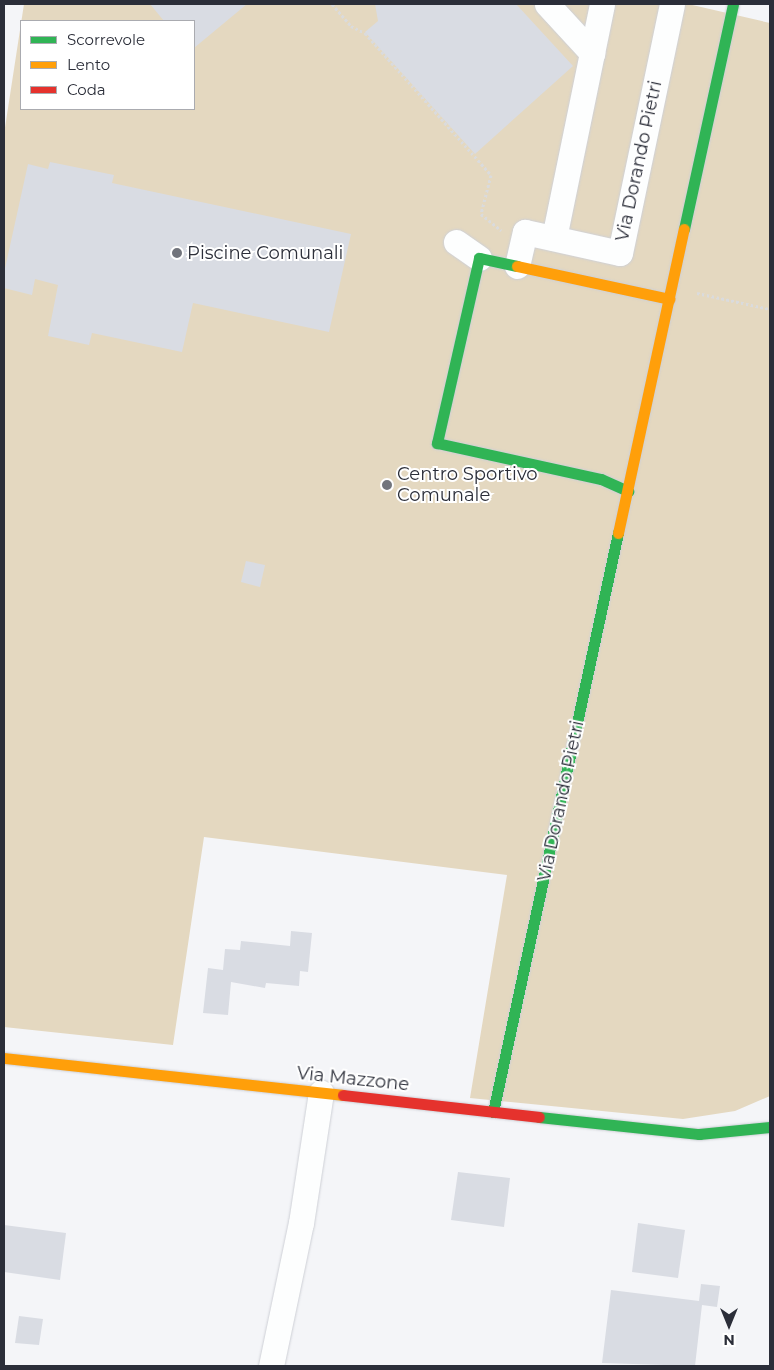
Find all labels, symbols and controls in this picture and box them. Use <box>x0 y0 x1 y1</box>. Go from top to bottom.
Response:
legend <box>20 20 195 110</box>
text: Scorrevole <box>67 30 145 49</box>
text: Lento <box>67 55 110 74</box>
street label: Via Dorando Pietri <box>611 79 667 243</box>
text: Coda <box>67 80 106 99</box>
place label: Piscine Comunali <box>187 242 343 264</box>
marker: Piscine Comunali <box>171 247 183 259</box>
place label: Centro Sportivo Comunale <box>397 464 538 506</box>
marker: Centro Sportivo Comunale <box>381 479 393 491</box>
street label: Via Dorando Pietri <box>533 719 589 883</box>
street label: Via Mazzone <box>296 1062 410 1096</box>
north arrow <box>704 1300 754 1350</box>
text: N <box>723 1331 735 1349</box>

